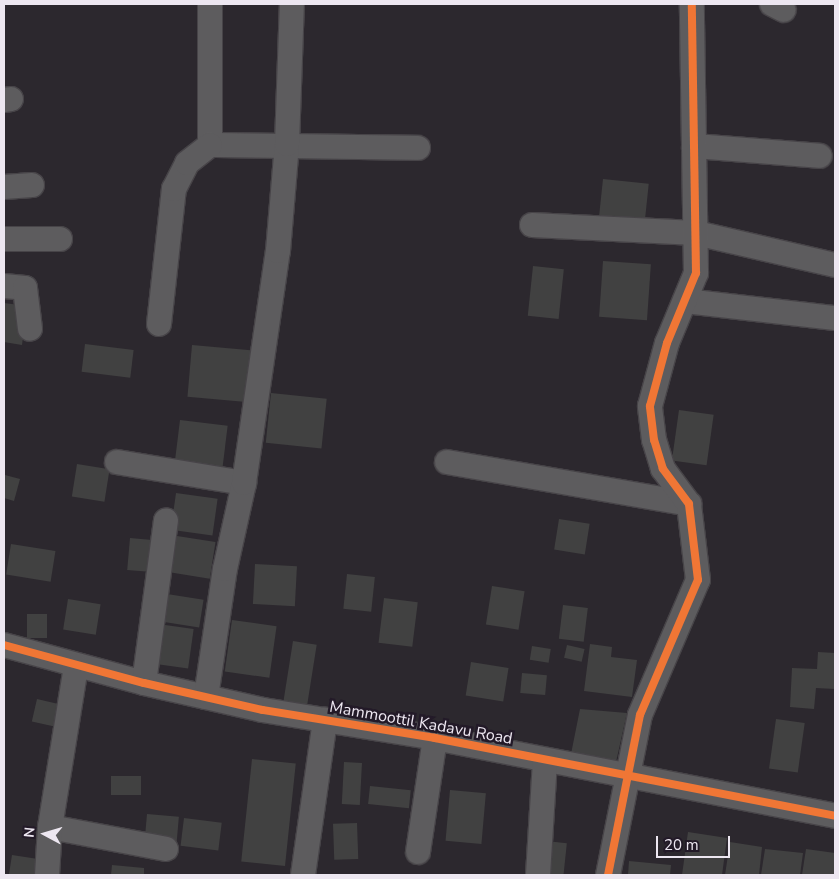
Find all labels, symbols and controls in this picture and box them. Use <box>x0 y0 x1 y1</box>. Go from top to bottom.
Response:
street label: Mammoottil Kadavu Road <box>328 697 514 749</box>
north arrow <box>20 809 70 859</box>
text: N <box>20 826 40 839</box>
scale bar <box>659 826 733 858</box>
text: 20 m <box>664 835 699 855</box>

